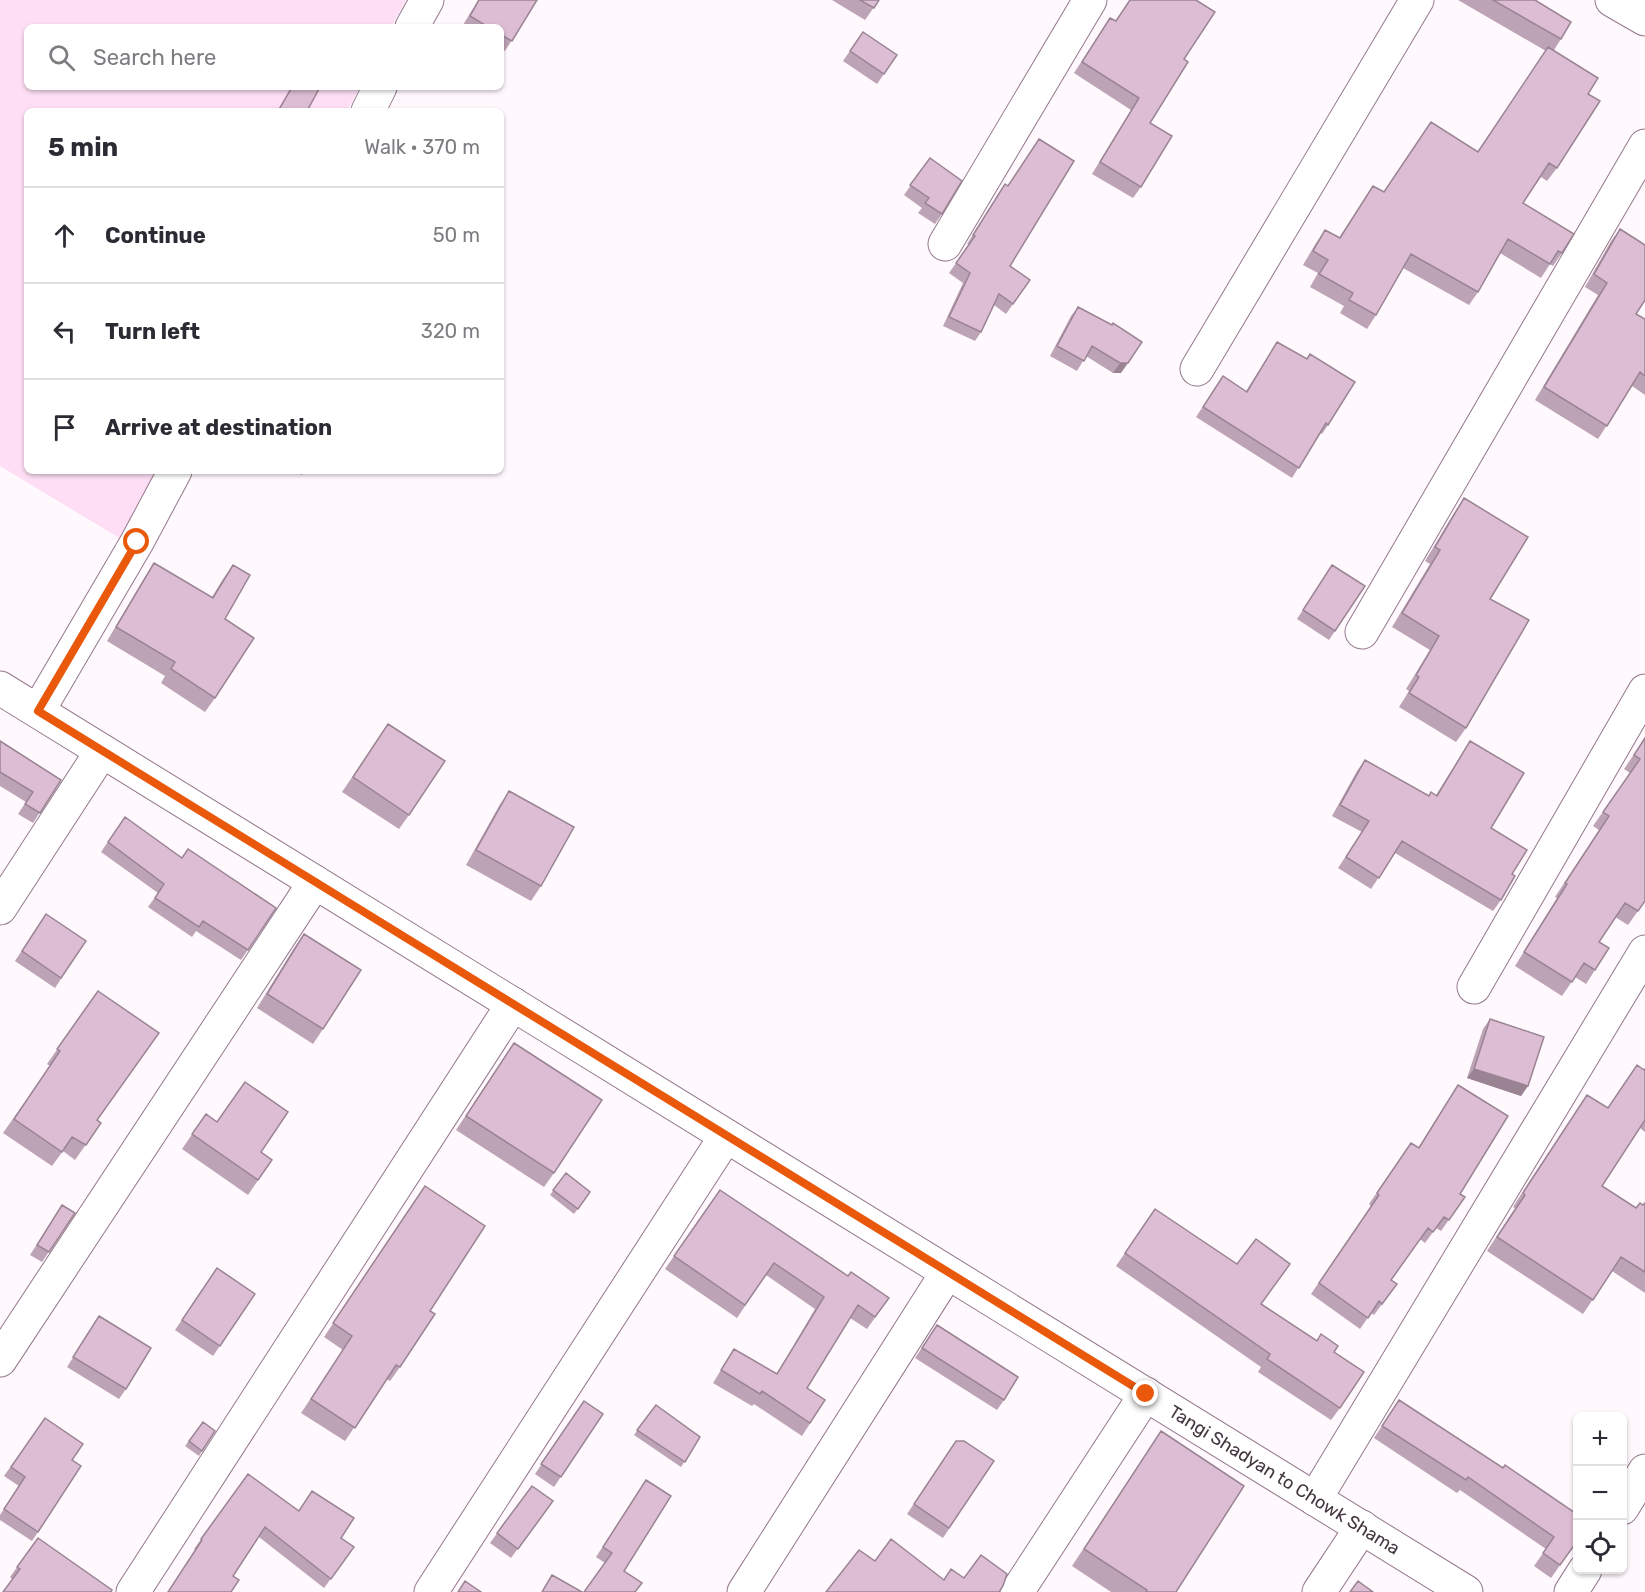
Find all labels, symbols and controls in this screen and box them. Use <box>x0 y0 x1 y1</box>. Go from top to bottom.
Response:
search box <box>24 24 504 90</box>
icon: search <box>45 41 78 74</box>
text: Search here <box>93 44 216 71</box>
text: 5 min <box>48 132 118 163</box>
text: Walk · 370 m <box>364 135 480 159</box>
icon: ahead <box>48 219 81 252</box>
text: Continue <box>105 222 206 249</box>
text: 50 m <box>433 223 480 247</box>
icon: left <box>48 315 81 348</box>
text: Turn left <box>105 318 200 345</box>
text: 320 m <box>421 319 480 343</box>
icon: arrive <box>48 411 81 444</box>
text: Arrive at destination <box>105 414 332 441</box>
route start <box>123 528 149 554</box>
route end <box>1132 1380 1158 1406</box>
street label: Tangi Shadyan to Chowk Shama <box>1165 1400 1404 1560</box>
map controls <box>1573 1412 1627 1574</box>
button: + <box>1573 1412 1627 1466</box>
button: − <box>1573 1466 1627 1520</box>
button: locate <box>1573 1520 1627 1574</box>

